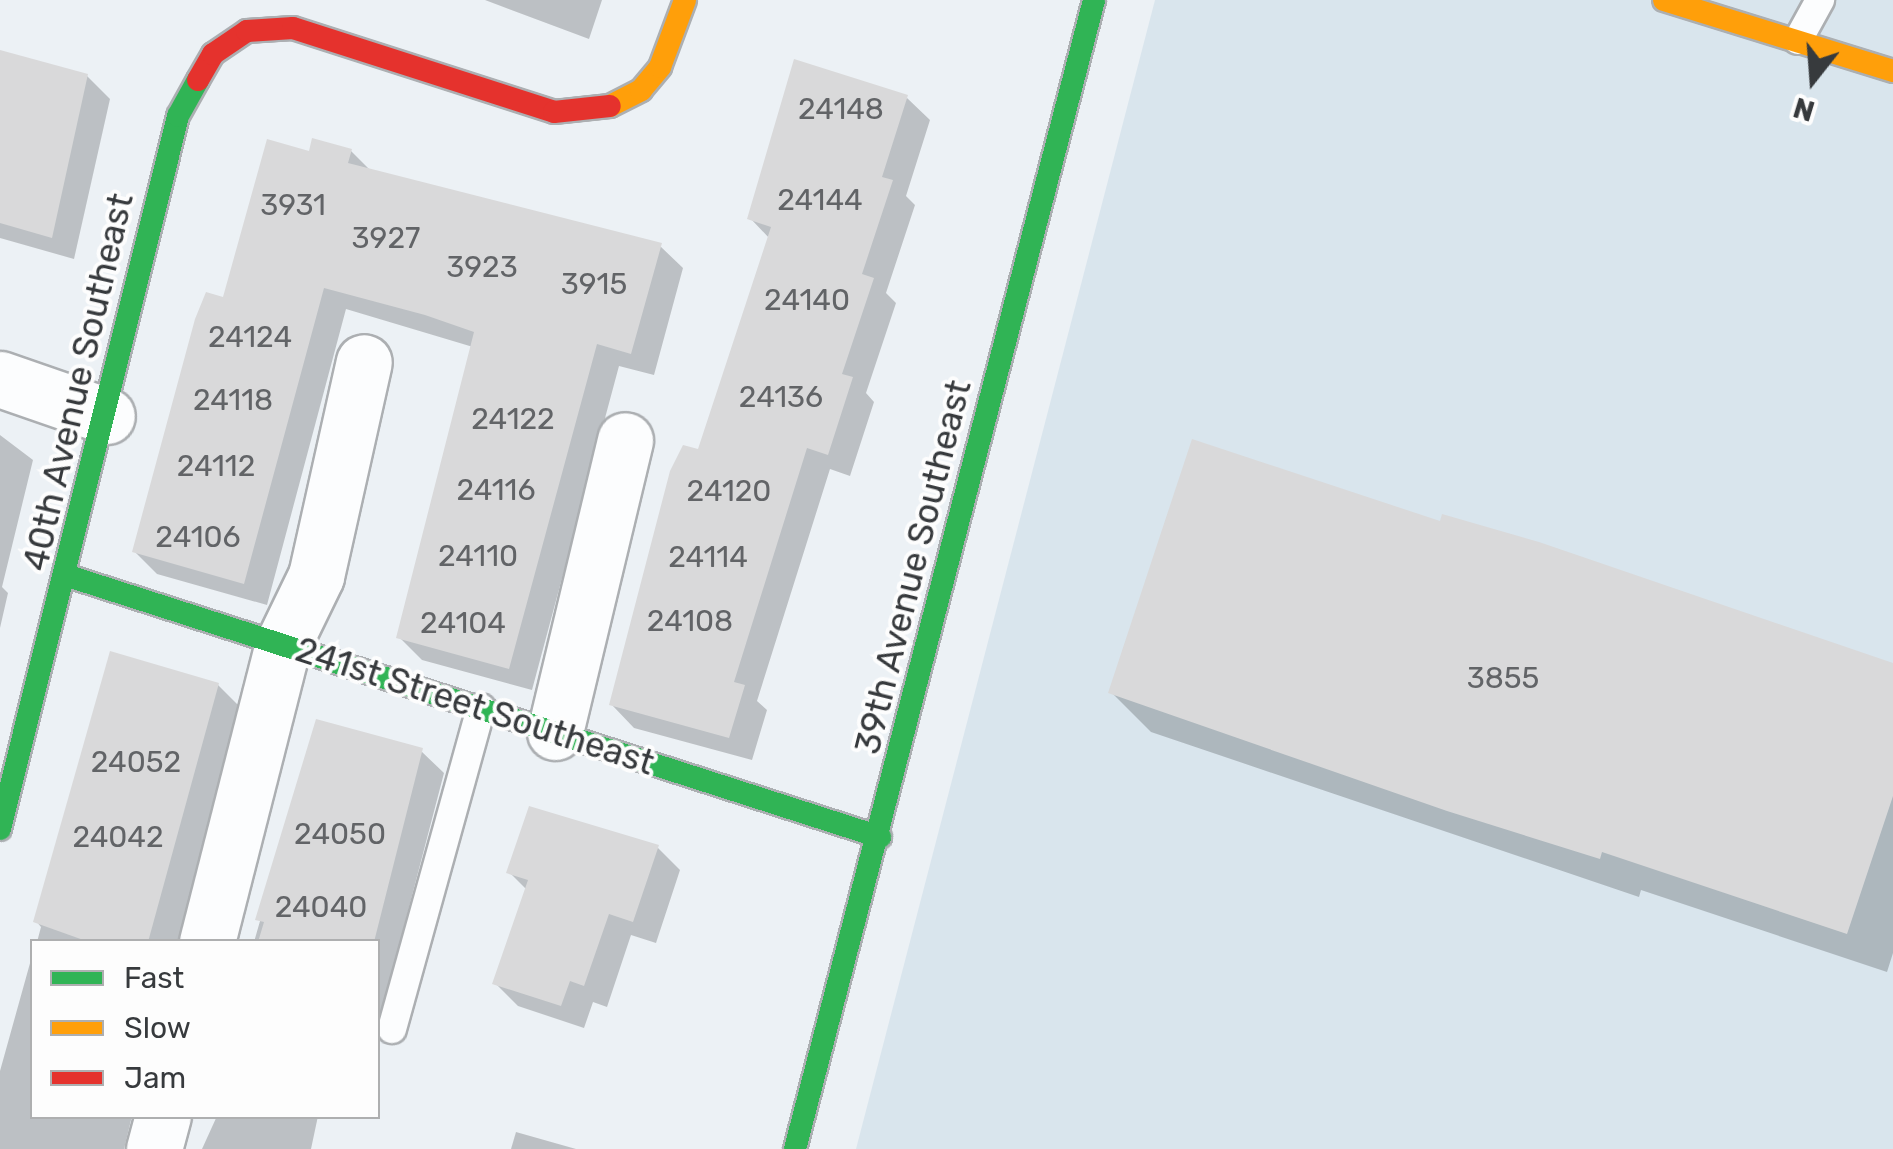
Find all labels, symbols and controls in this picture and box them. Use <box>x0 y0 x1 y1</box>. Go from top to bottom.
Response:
north arrow <box>1763 30 1863 130</box>
text: N <box>1790 90 1819 128</box>
house number: 24148 <box>798 91 884 127</box>
house number: 24144 <box>777 182 863 218</box>
house number: 3931 <box>260 187 326 223</box>
street label: 40th Avenue Southeast <box>14 189 142 575</box>
house number: 3927 <box>352 220 420 256</box>
house number: 3923 <box>446 249 518 285</box>
house number: 3915 <box>561 266 627 302</box>
house number: 24140 <box>764 282 850 318</box>
house number: 24124 <box>208 319 292 355</box>
street label: 39th Avenue Southeast <box>846 375 980 759</box>
house number: 24136 <box>739 379 823 415</box>
house number: 24118 <box>193 382 273 418</box>
house number: 24122 <box>471 401 555 437</box>
house number: 24112 <box>177 448 255 484</box>
house number: 24116 <box>456 472 536 508</box>
house number: 24120 <box>687 473 771 509</box>
house number: 24106 <box>155 519 241 555</box>
house number: 24110 <box>438 538 518 574</box>
house number: 24114 <box>668 539 748 575</box>
house number: 24108 <box>647 603 733 639</box>
house number: 24104 <box>420 605 506 641</box>
street label: 241st Street Southeast <box>290 628 660 784</box>
house number: 3855 <box>1467 660 1539 696</box>
house number: 24052 <box>91 744 181 780</box>
house number: 24050 <box>294 816 386 852</box>
house number: 24042 <box>72 819 164 855</box>
house number: 24040 <box>275 889 367 925</box>
legend <box>30 939 380 1119</box>
text: Fast <box>124 960 184 996</box>
text: Slow <box>124 1010 191 1046</box>
text: Jam <box>124 1060 186 1096</box>

